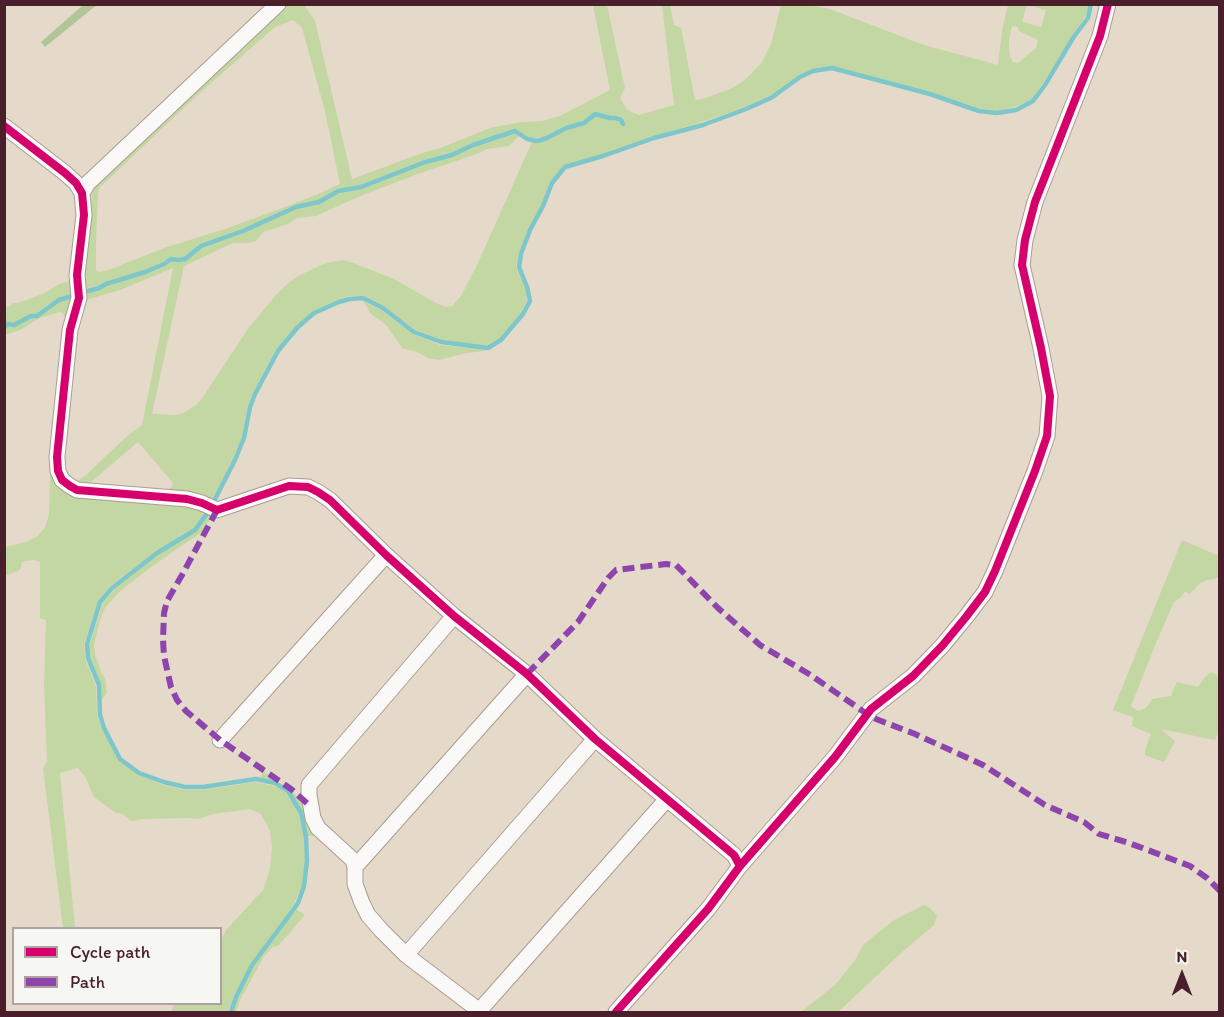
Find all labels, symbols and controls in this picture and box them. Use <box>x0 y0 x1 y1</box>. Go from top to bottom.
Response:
legend <box>12 927 222 1005</box>
text: Cycle path <box>70 941 150 963</box>
north arrow <box>1152 945 1212 1005</box>
text: N <box>1177 947 1187 966</box>
text: Path <box>70 971 105 993</box>

